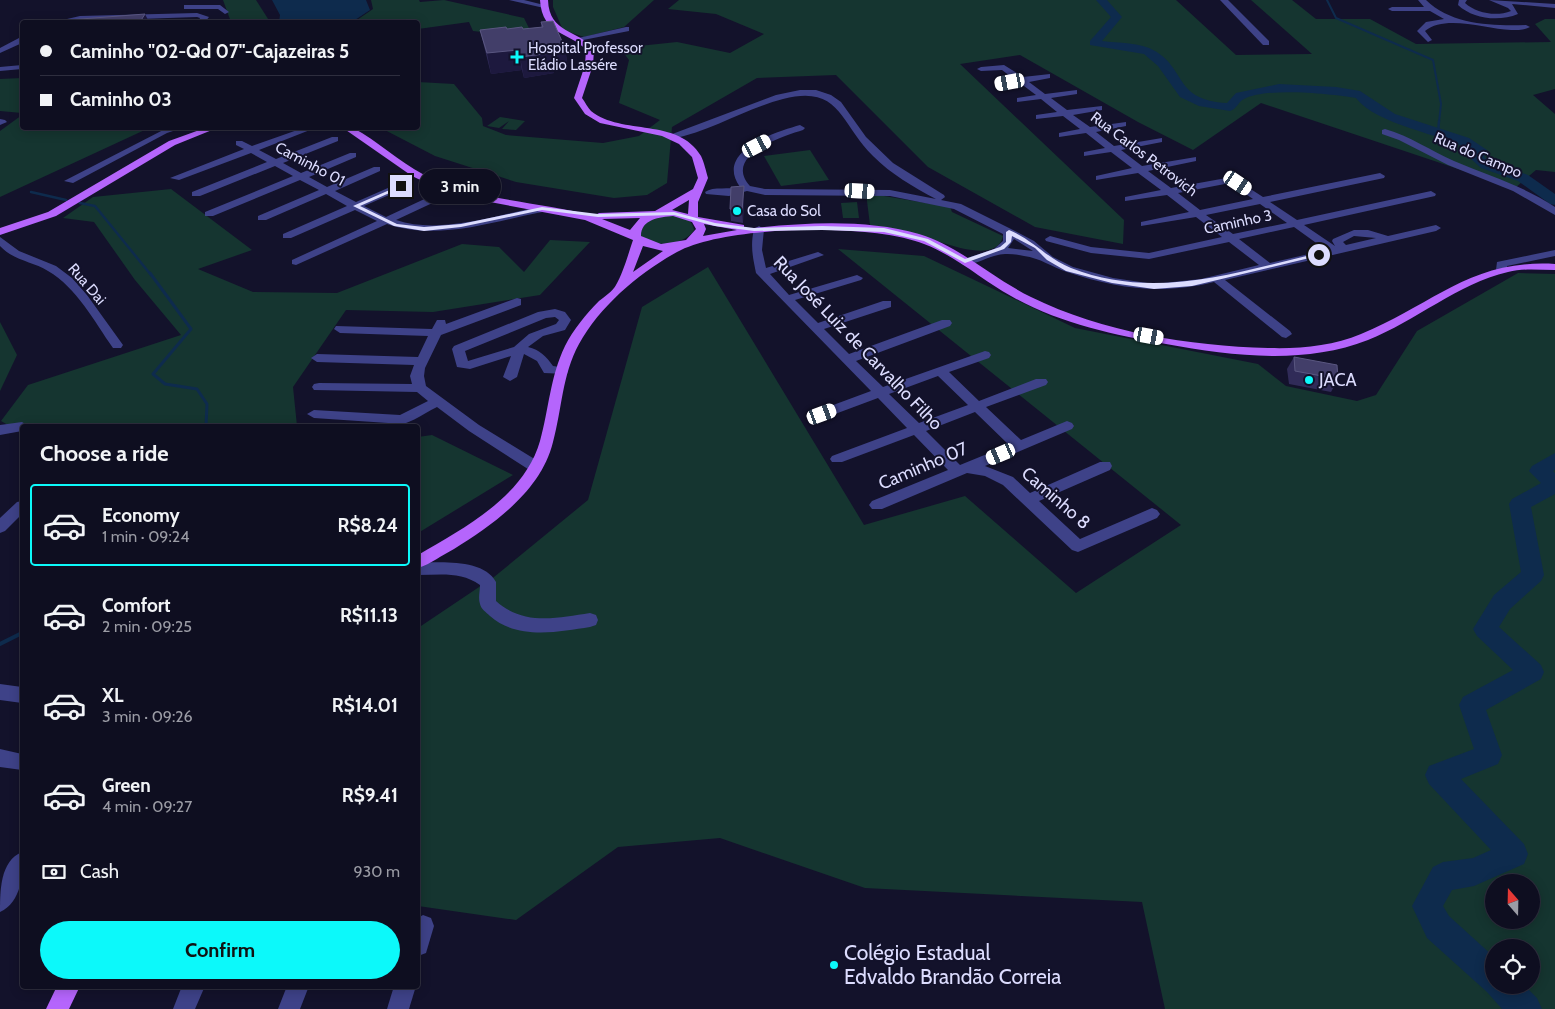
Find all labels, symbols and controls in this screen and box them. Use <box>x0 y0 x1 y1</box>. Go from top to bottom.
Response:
place label: Hospital Professor Eládio Lassére <box>528 39 643 74</box>
text: Caminho "02-Qd 07"-Cajazeiras 5 <box>70 40 349 63</box>
marker: Hospital Professor Eládio Lassére <box>510 50 524 64</box>
car <box>993 72 1026 92</box>
text: Caminho 03 <box>70 88 172 111</box>
street label: Rua Carlos Petrovich <box>1087 108 1201 200</box>
street label: Rua do Campo <box>1431 128 1525 182</box>
car <box>740 133 773 159</box>
street label: Caminho 01 <box>272 138 348 190</box>
callout: 3 min <box>418 168 501 204</box>
car <box>1221 168 1254 198</box>
route end <box>390 175 412 197</box>
text: 3 min <box>441 177 479 196</box>
car <box>844 183 875 199</box>
place label: Casa do Sol <box>747 202 821 220</box>
marker: Casa do Sol <box>731 205 743 217</box>
street label: Caminho 3 <box>1202 206 1274 238</box>
route start <box>1308 244 1330 266</box>
street label: Rua José Luiz de Carvalho Filho <box>769 251 947 435</box>
street label: Rua Dai <box>64 260 110 308</box>
car <box>1132 326 1165 346</box>
place label: JACA <box>1318 369 1357 391</box>
marker: JACA <box>1303 374 1315 386</box>
car <box>805 402 838 426</box>
street label: Caminho 07 <box>875 437 971 495</box>
text: Choose a ride <box>40 440 169 467</box>
car <box>984 441 1017 467</box>
street label: Caminho 8 <box>1017 462 1095 534</box>
icon: car <box>42 503 87 548</box>
text: Economy <box>102 504 180 527</box>
text: R$8.24 <box>338 514 398 537</box>
text: 1 min · 09:24 <box>102 527 189 546</box>
icon: car <box>42 593 87 638</box>
text: Comfort <box>102 594 171 617</box>
text: R$11.13 <box>340 604 398 627</box>
text: 2 min · 09:25 <box>102 617 192 636</box>
icon: car <box>42 683 87 728</box>
text: XL <box>102 684 123 707</box>
text: R$14.01 <box>332 694 398 717</box>
text: 3 min · 09:26 <box>102 707 193 726</box>
icon: car <box>42 773 87 818</box>
text: Green <box>102 774 151 797</box>
text: R$9.41 <box>342 784 398 807</box>
text: 4 min · 09:27 <box>102 797 192 816</box>
icon: cash <box>40 858 68 886</box>
text: Cash <box>80 860 119 883</box>
text: 930 m <box>353 862 400 881</box>
north arrow <box>1485 874 1540 929</box>
map controls <box>1485 874 1540 994</box>
button: Confirm <box>40 921 400 979</box>
button: locate <box>1485 939 1540 994</box>
place label: Colégio Estadual Edvaldo Brandão Correia <box>844 940 1061 989</box>
marker: Colégio Estadual Edvaldo Brandão Correia <box>828 959 840 971</box>

